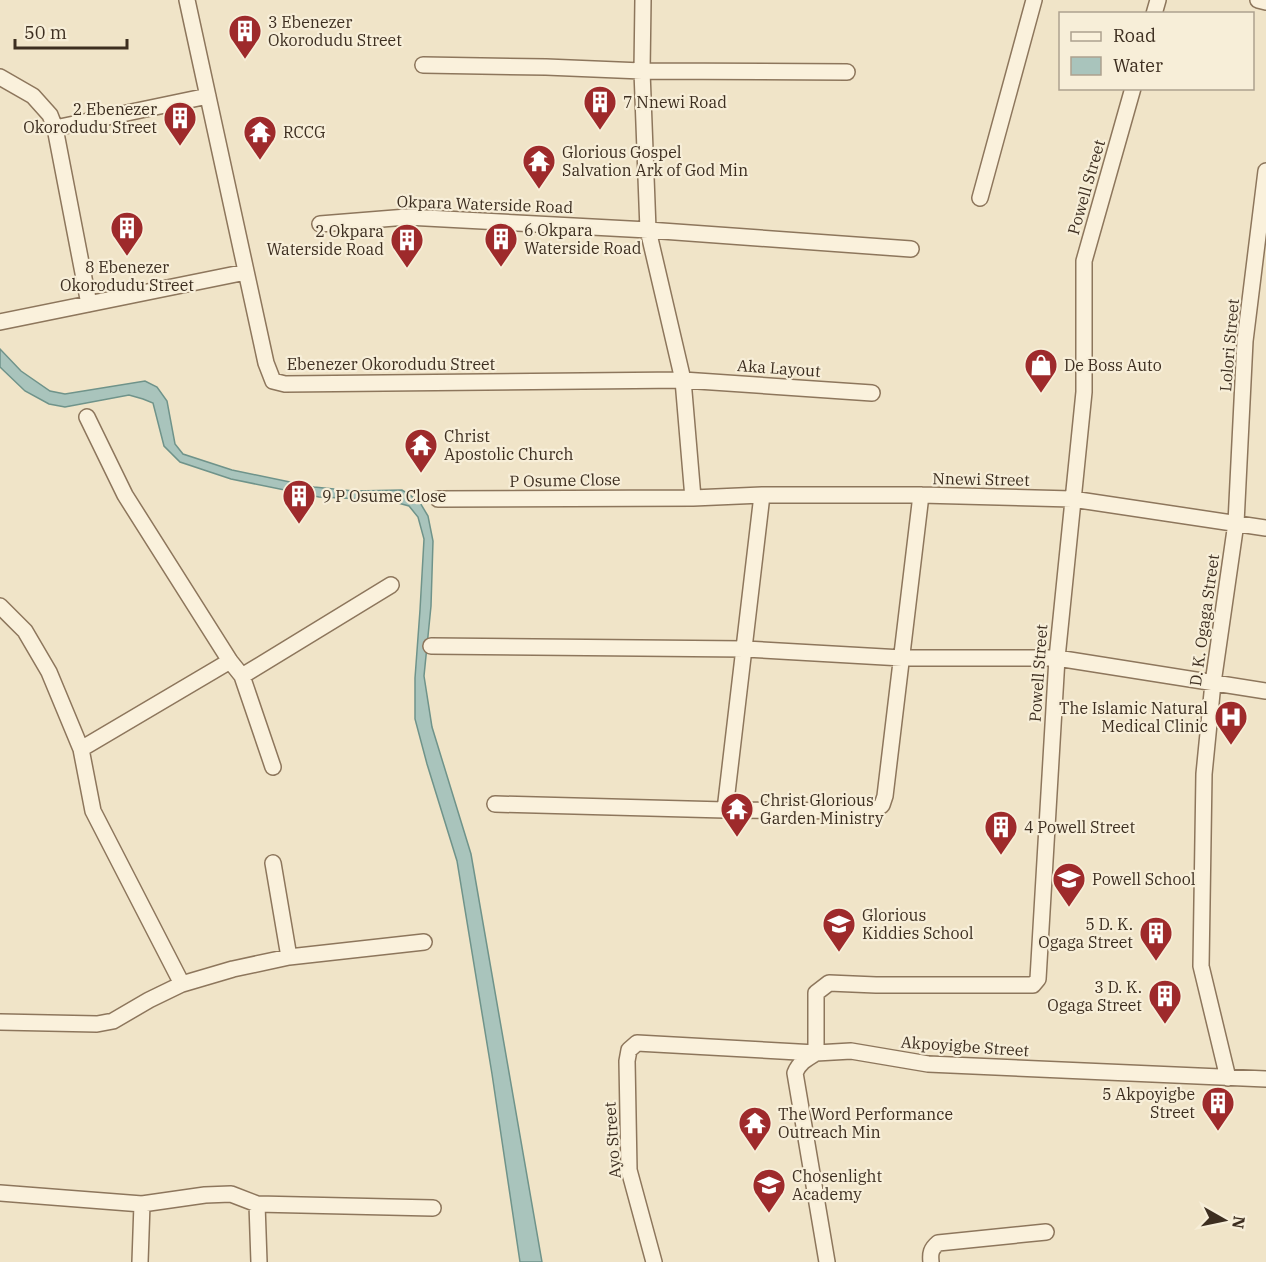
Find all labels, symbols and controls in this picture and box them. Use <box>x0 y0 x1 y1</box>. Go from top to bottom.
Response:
scale bar <box>15 12 128 50</box>
place label: 3 Ebenezer Okorodudu Street <box>268 12 402 50</box>
legend <box>1059 12 1254 90</box>
building icon: 3 Ebenezer Okorodudu Street <box>227 13 263 60</box>
text: 50 m <box>24 21 67 44</box>
text: Road <box>1113 24 1156 47</box>
text: Water <box>1113 54 1163 77</box>
building icon: 7 Nnewi Road <box>582 84 618 131</box>
place label: 7 Nnewi Road <box>623 92 727 112</box>
place label: 2 Ebenezer Okorodudu Street <box>23 99 157 137</box>
building icon: 2 Ebenezer Okorodudu Street <box>162 100 198 147</box>
temple icon: RCCG <box>242 114 278 161</box>
place label: RCCG <box>283 122 325 142</box>
street label: Powell Street <box>1063 137 1109 237</box>
place label: Glorious Gospel Salvation Ark of God Min <box>562 142 748 180</box>
temple icon: Glorious Gospel Salvation Ark of God Min <box>521 143 557 190</box>
street label: Okpara Waterside Road <box>396 191 574 217</box>
building icon: 8 Ebenezer Okorodudu Street <box>109 210 145 257</box>
place label: 6 Okpara Waterside Road <box>524 220 642 258</box>
place label: 2 Okpara Waterside Road <box>267 221 384 259</box>
building icon: 6 Okpara Waterside Road <box>483 221 519 268</box>
building icon: 2 Okpara Waterside Road <box>389 222 425 269</box>
place label: 8 Ebenezer Okorodudu Street <box>60 257 194 295</box>
street label: Lolori Street <box>1215 297 1243 392</box>
shop icon: De Boss Auto <box>1023 347 1059 394</box>
street label: Ebenezer Okorodudu Street <box>287 354 496 374</box>
street label: Aka Layout <box>737 355 822 381</box>
place label: De Boss Auto <box>1064 355 1162 375</box>
place label: Christ Apostolic Church <box>444 426 574 464</box>
temple icon: Christ Apostolic Church <box>403 427 439 474</box>
street label: Nnewi Street <box>932 468 1030 490</box>
street label: P Osume Close <box>509 469 621 491</box>
building icon: 9 P Osume Close <box>281 478 317 525</box>
place label: 9 P Osume Close <box>322 486 446 506</box>
street label: D. K. Ogaga Street <box>1185 552 1223 687</box>
street label: Powell Street <box>1025 623 1051 722</box>
place label: The Islamic Natural Medical Clinic <box>1059 698 1208 736</box>
hospital icon: The Islamic Natural Medical Clinic <box>1213 699 1249 746</box>
place label: Christ Glorious Garden Ministry <box>760 790 884 828</box>
temple icon: Christ Glorious Garden Ministry <box>719 791 755 838</box>
building icon: 4 Powell Street <box>983 809 1019 856</box>
place label: 4 Powell Street <box>1024 817 1135 837</box>
school or university icon: Powell School <box>1051 861 1087 908</box>
place label: Powell School <box>1092 869 1196 889</box>
place label: Glorious Kiddies School <box>862 905 974 943</box>
school or university icon: Glorious Kiddies School <box>821 906 857 953</box>
place label: 5 D. K. Ogaga Street <box>1038 914 1133 952</box>
building icon: 5 D. K. Ogaga Street <box>1138 915 1174 962</box>
place label: 3 D. K. Ogaga Street <box>1047 977 1142 1015</box>
building icon: 3 D. K. Ogaga Street <box>1147 978 1183 1025</box>
street label: Akpoyigbe Street <box>900 1032 1030 1060</box>
place label: 5 Akpoyigbe Street <box>1102 1084 1195 1122</box>
building icon: 5 Akpoyigbe Street <box>1200 1085 1236 1132</box>
street label: Ayo Street <box>599 1101 625 1179</box>
place label: The Word Performance Outreach Min <box>778 1104 953 1142</box>
temple icon: The Word Performance Outreach Min <box>737 1105 773 1152</box>
place label: Chosenlight Academy <box>792 1166 883 1204</box>
school or university icon: Chosenlight Academy <box>751 1167 787 1214</box>
north arrow <box>1194 1190 1254 1250</box>
text: N <box>1228 1215 1250 1230</box>

